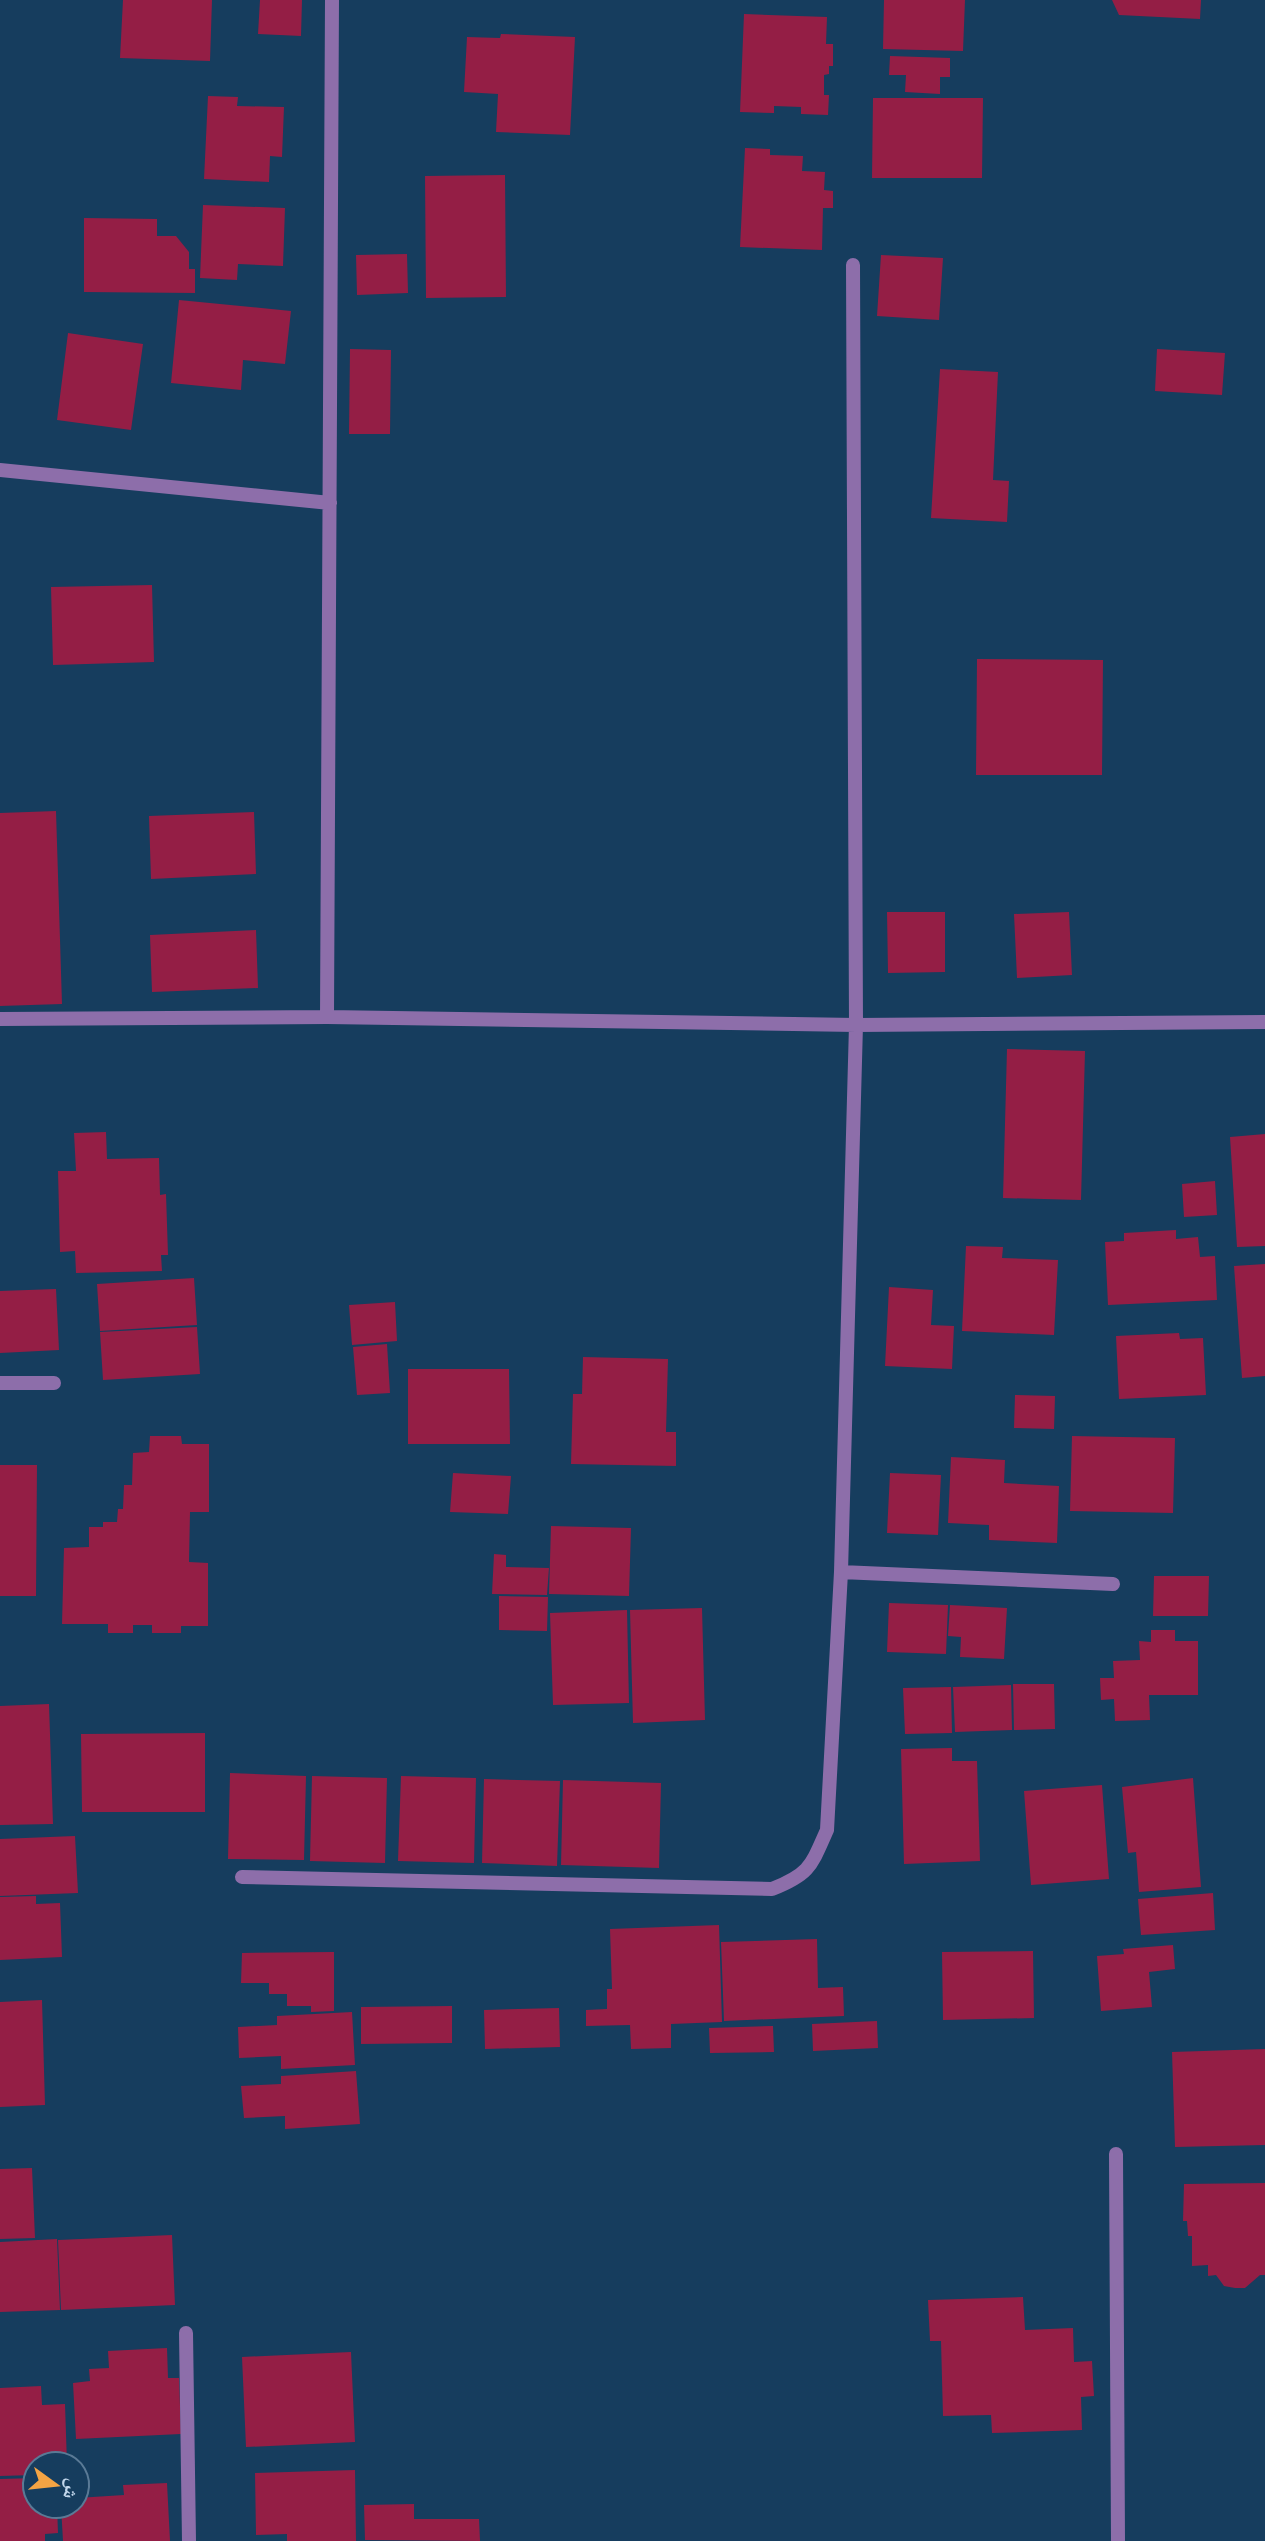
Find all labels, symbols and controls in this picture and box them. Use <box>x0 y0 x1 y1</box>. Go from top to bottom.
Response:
north arrow <box>21 2450 91 2520</box>
text: ش <box>57 2476 88 2503</box>

